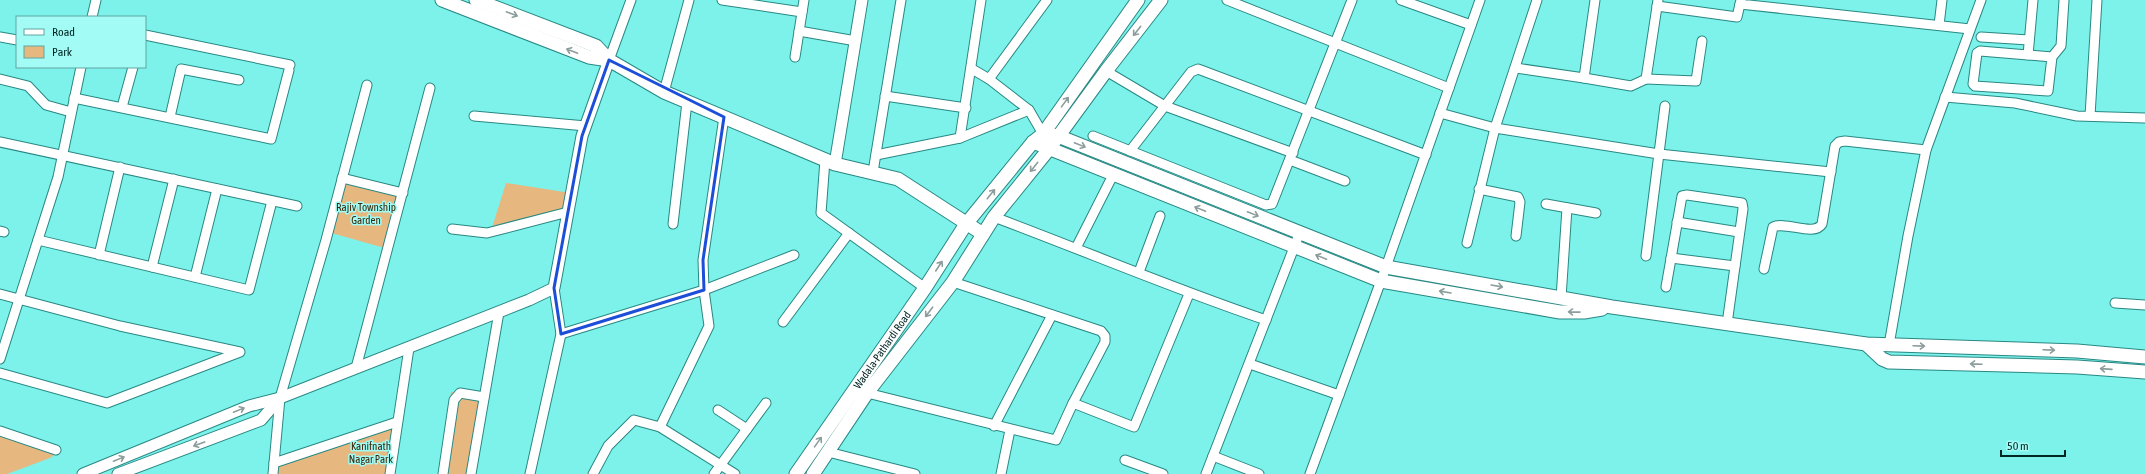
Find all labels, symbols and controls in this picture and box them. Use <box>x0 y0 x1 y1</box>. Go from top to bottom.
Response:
one-way arrow <box>506 11 518 19</box>
legend <box>16 16 146 68</box>
text: Road <box>52 25 75 39</box>
one-way arrow <box>1133 25 1141 36</box>
text: Park <box>52 45 73 59</box>
one-way arrow <box>566 46 578 54</box>
one-way arrow <box>1061 97 1069 108</box>
one-way arrow <box>1073 141 1085 149</box>
one-way arrow <box>1030 162 1039 172</box>
one-way arrow <box>986 188 995 199</box>
park label: Rajiv Township Garden <box>336 201 396 226</box>
one-way arrow <box>1194 205 1206 213</box>
one-way arrow <box>1246 210 1258 218</box>
one-way arrow <box>1315 253 1327 261</box>
one-way arrow <box>936 260 944 272</box>
one-way arrow <box>1490 283 1503 291</box>
one-way arrow <box>1439 288 1452 296</box>
one-way arrow <box>925 306 933 317</box>
one-way arrow <box>1568 308 1581 316</box>
street label: Wadala-Pathardi Road <box>851 309 913 391</box>
one-way arrow <box>1912 342 1925 350</box>
one-way arrow <box>2042 346 2055 354</box>
one-way arrow <box>1970 360 1983 368</box>
one-way arrow <box>2100 366 2113 373</box>
one-way arrow <box>233 406 245 414</box>
scale bar <box>2001 432 2065 458</box>
one-way arrow <box>814 437 822 448</box>
text: 50 m <box>2007 439 2029 453</box>
one-way arrow <box>194 440 206 448</box>
park label: Kanifnath Nagar Park <box>349 440 393 465</box>
one-way arrow <box>112 455 124 463</box>

